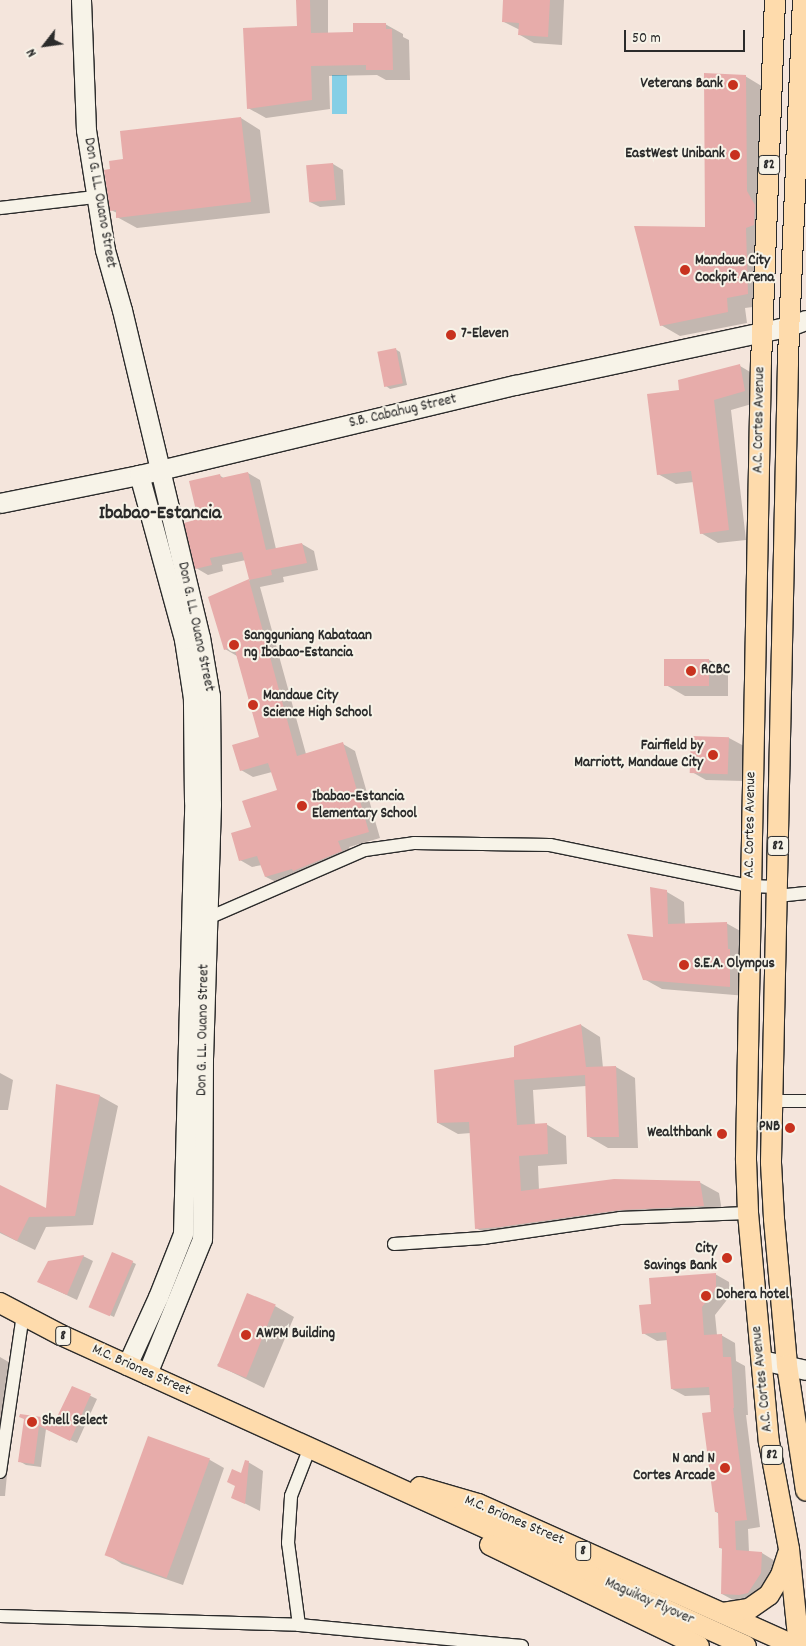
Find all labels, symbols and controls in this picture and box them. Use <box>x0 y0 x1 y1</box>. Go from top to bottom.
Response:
north arrow <box>20 20 70 70</box>
scale bar <box>626 20 747 52</box>
text: 50 m <box>632 28 661 50</box>
text: N <box>22 45 42 61</box>
place label: Veterans Bank <box>641 76 723 94</box>
marker: Veterans Bank <box>727 79 739 91</box>
street label: Don G. LL. Ouano Street <box>79 136 119 270</box>
place label: EastWest Unibank <box>625 146 725 164</box>
marker: EastWest Unibank <box>729 149 741 161</box>
road number: 82 <box>758 154 780 176</box>
place label: Mandaue City Cockpit Arena <box>695 252 774 287</box>
marker: Mandaue City Cockpit Arena <box>679 264 691 276</box>
place label: 7-Eleven <box>461 326 509 344</box>
marker: 7-Eleven <box>445 329 457 341</box>
street label: A.C. Cortes Avenue <box>750 367 770 473</box>
street label: S.B. Cabahug Street <box>347 391 459 433</box>
district label: Ibabao-Estancia <box>99 502 221 526</box>
street label: Don G. LL. Ouano Street <box>172 561 218 693</box>
place label: Sangguniang Kabataan ng Ibabao-Estancia <box>244 627 372 662</box>
marker: Sangguniang Kabataan ng Ibabao-Estancia <box>228 639 240 651</box>
place label: RCBC <box>701 662 730 680</box>
marker: RCBC <box>685 665 697 677</box>
place label: Mandaue City Science High School <box>263 687 372 722</box>
marker: Mandaue City Science High School <box>247 699 259 711</box>
place label: Fairfield by Marriott, Mandaue City <box>574 737 703 772</box>
marker: Fairfield by Marriott, Mandaue City <box>707 749 719 761</box>
street label: A.C. Cortes Avenue <box>741 772 761 878</box>
place label: Ibabao-Estancia Elementary School <box>312 788 417 823</box>
marker: Ibabao-Estancia Elementary School <box>296 800 308 812</box>
road number: 82 <box>767 834 789 858</box>
place label: S.E.A. Olympus <box>694 956 775 974</box>
marker: S.E.A. Olympus <box>678 959 690 971</box>
street label: Don G. LL. Ouano Street <box>194 964 214 1096</box>
place label: PNB <box>759 1119 780 1137</box>
marker: PNB <box>784 1122 796 1134</box>
place label: Wealthbank <box>647 1125 712 1143</box>
marker: Wealthbank <box>716 1128 728 1140</box>
place label: City Savings Bank <box>644 1240 717 1275</box>
marker: City Savings Bank <box>721 1252 733 1264</box>
place label: Dohera hotel <box>716 1287 789 1305</box>
marker: Dohera hotel <box>700 1290 712 1302</box>
road number: 8 <box>54 1324 72 1348</box>
street label: A.C. Cortes Avenue <box>748 1325 778 1433</box>
place label: AWPM Building <box>256 1326 335 1344</box>
marker: AWPM Building <box>240 1329 252 1341</box>
street label: M.C. Briones Street <box>89 1341 193 1401</box>
place label: Shell Select <box>42 1413 108 1431</box>
marker: Shell Select <box>26 1416 38 1428</box>
road number: 82 <box>761 1444 783 1466</box>
place label: N and N Cortes Arcade <box>633 1450 715 1485</box>
marker: N and N Cortes Arcade <box>719 1462 731 1474</box>
street label: M.C. Briones Street <box>461 1492 567 1550</box>
road number: 8 <box>574 1540 592 1562</box>
street label: Maguikay Flyover <box>602 1574 696 1630</box>

